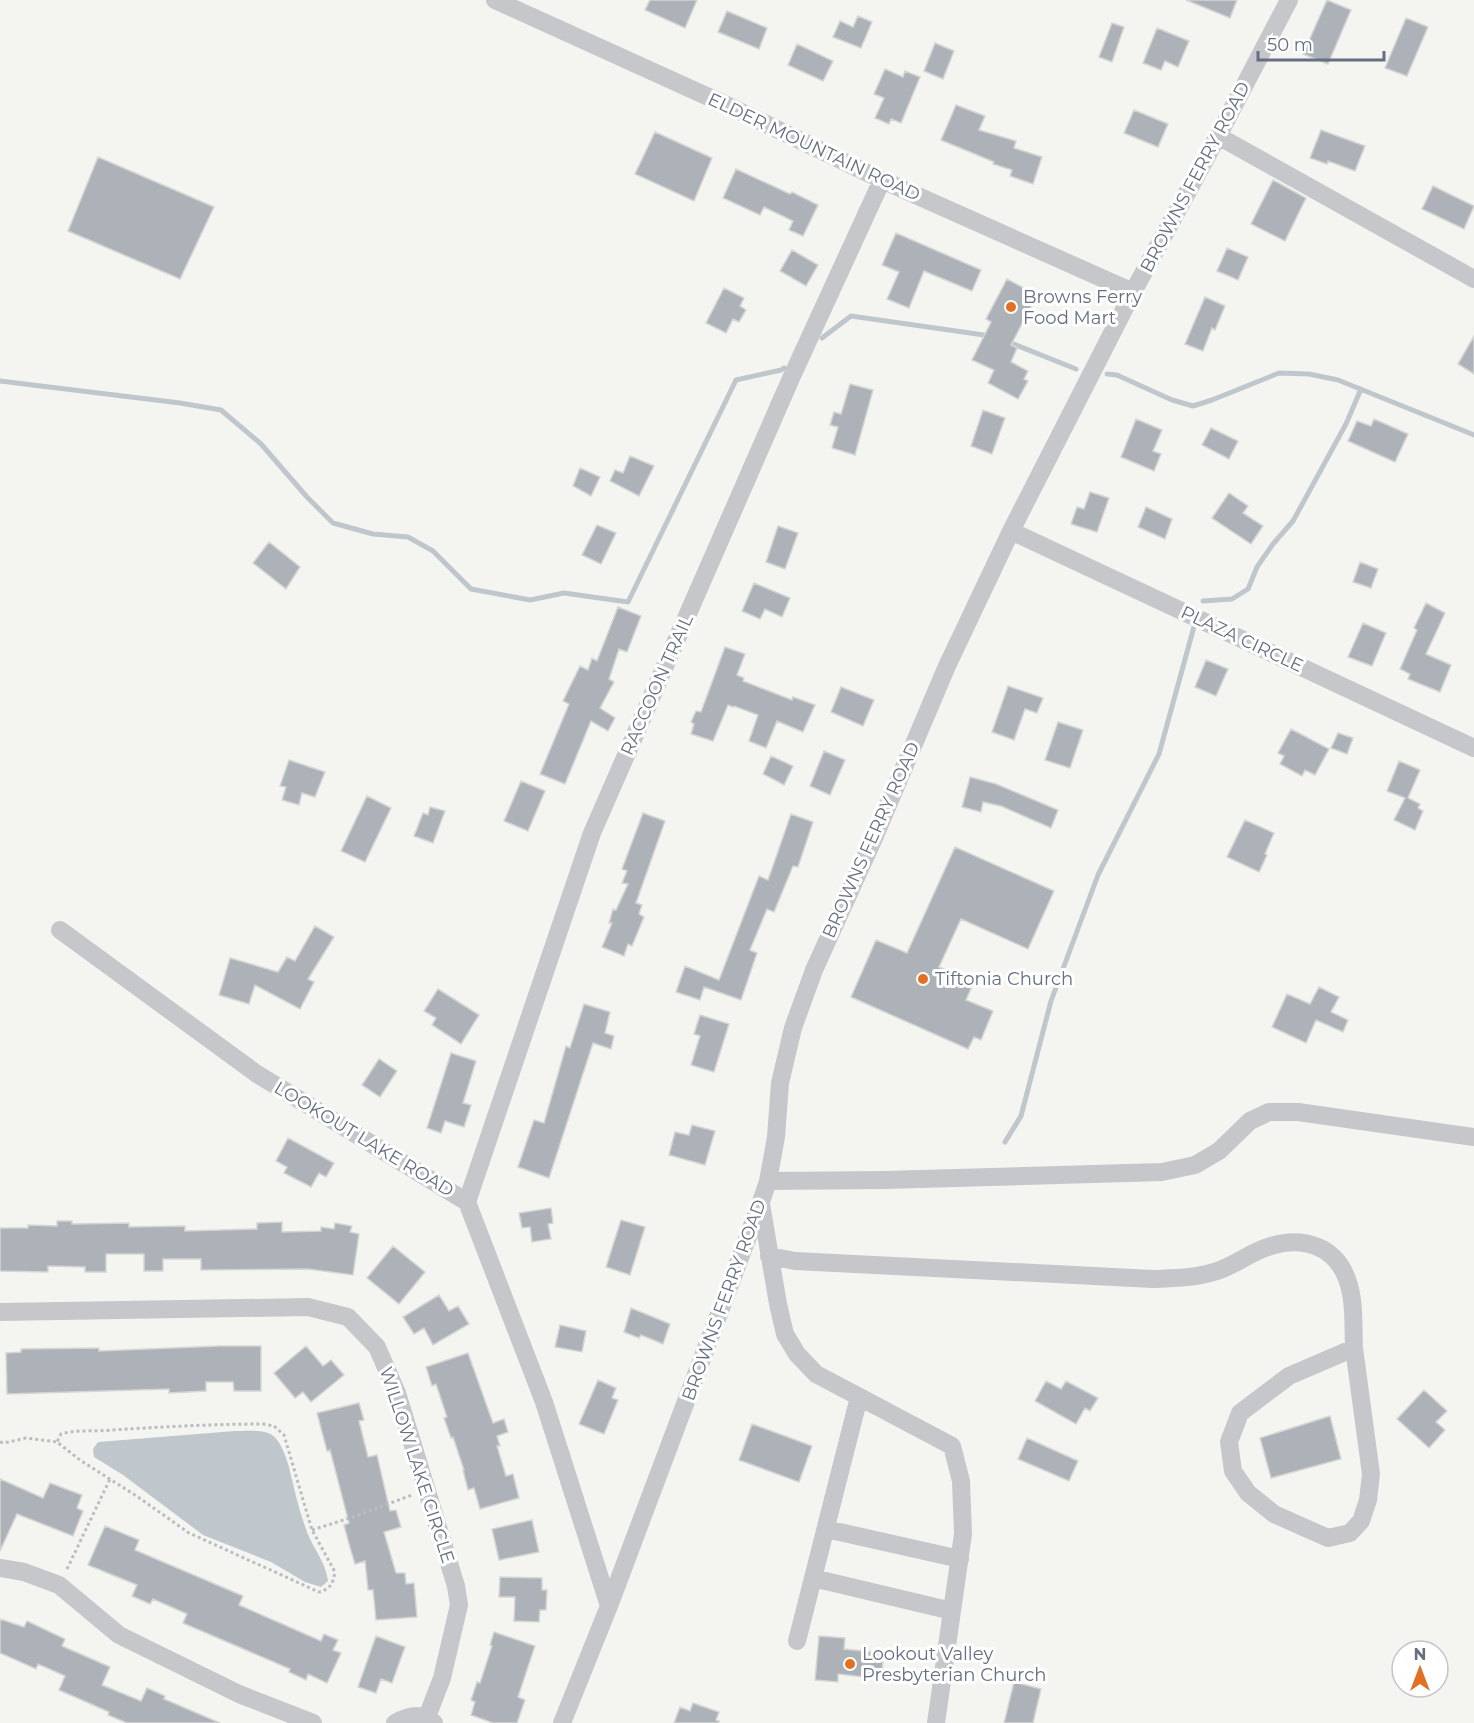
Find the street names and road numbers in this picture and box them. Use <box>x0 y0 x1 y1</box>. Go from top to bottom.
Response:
street label: BROWNS FERRY ROAD <box>1135 78 1255 276</box>
street label: ELDER MOUNTAIN ROAD <box>704 88 924 206</box>
street label: PLAZA CIRCLE <box>1177 601 1307 677</box>
street label: RACCOON TRAIL <box>616 611 698 759</box>
street label: BROWNS FERRY ROAD <box>818 738 924 942</box>
street label: LOOKOUT LAKE ROAD <box>270 1077 458 1201</box>
street label: BROWNS FERRY ROAD <box>677 1196 771 1404</box>
street label: WILLOW LAKE CIRCLE <box>375 1364 459 1566</box>

